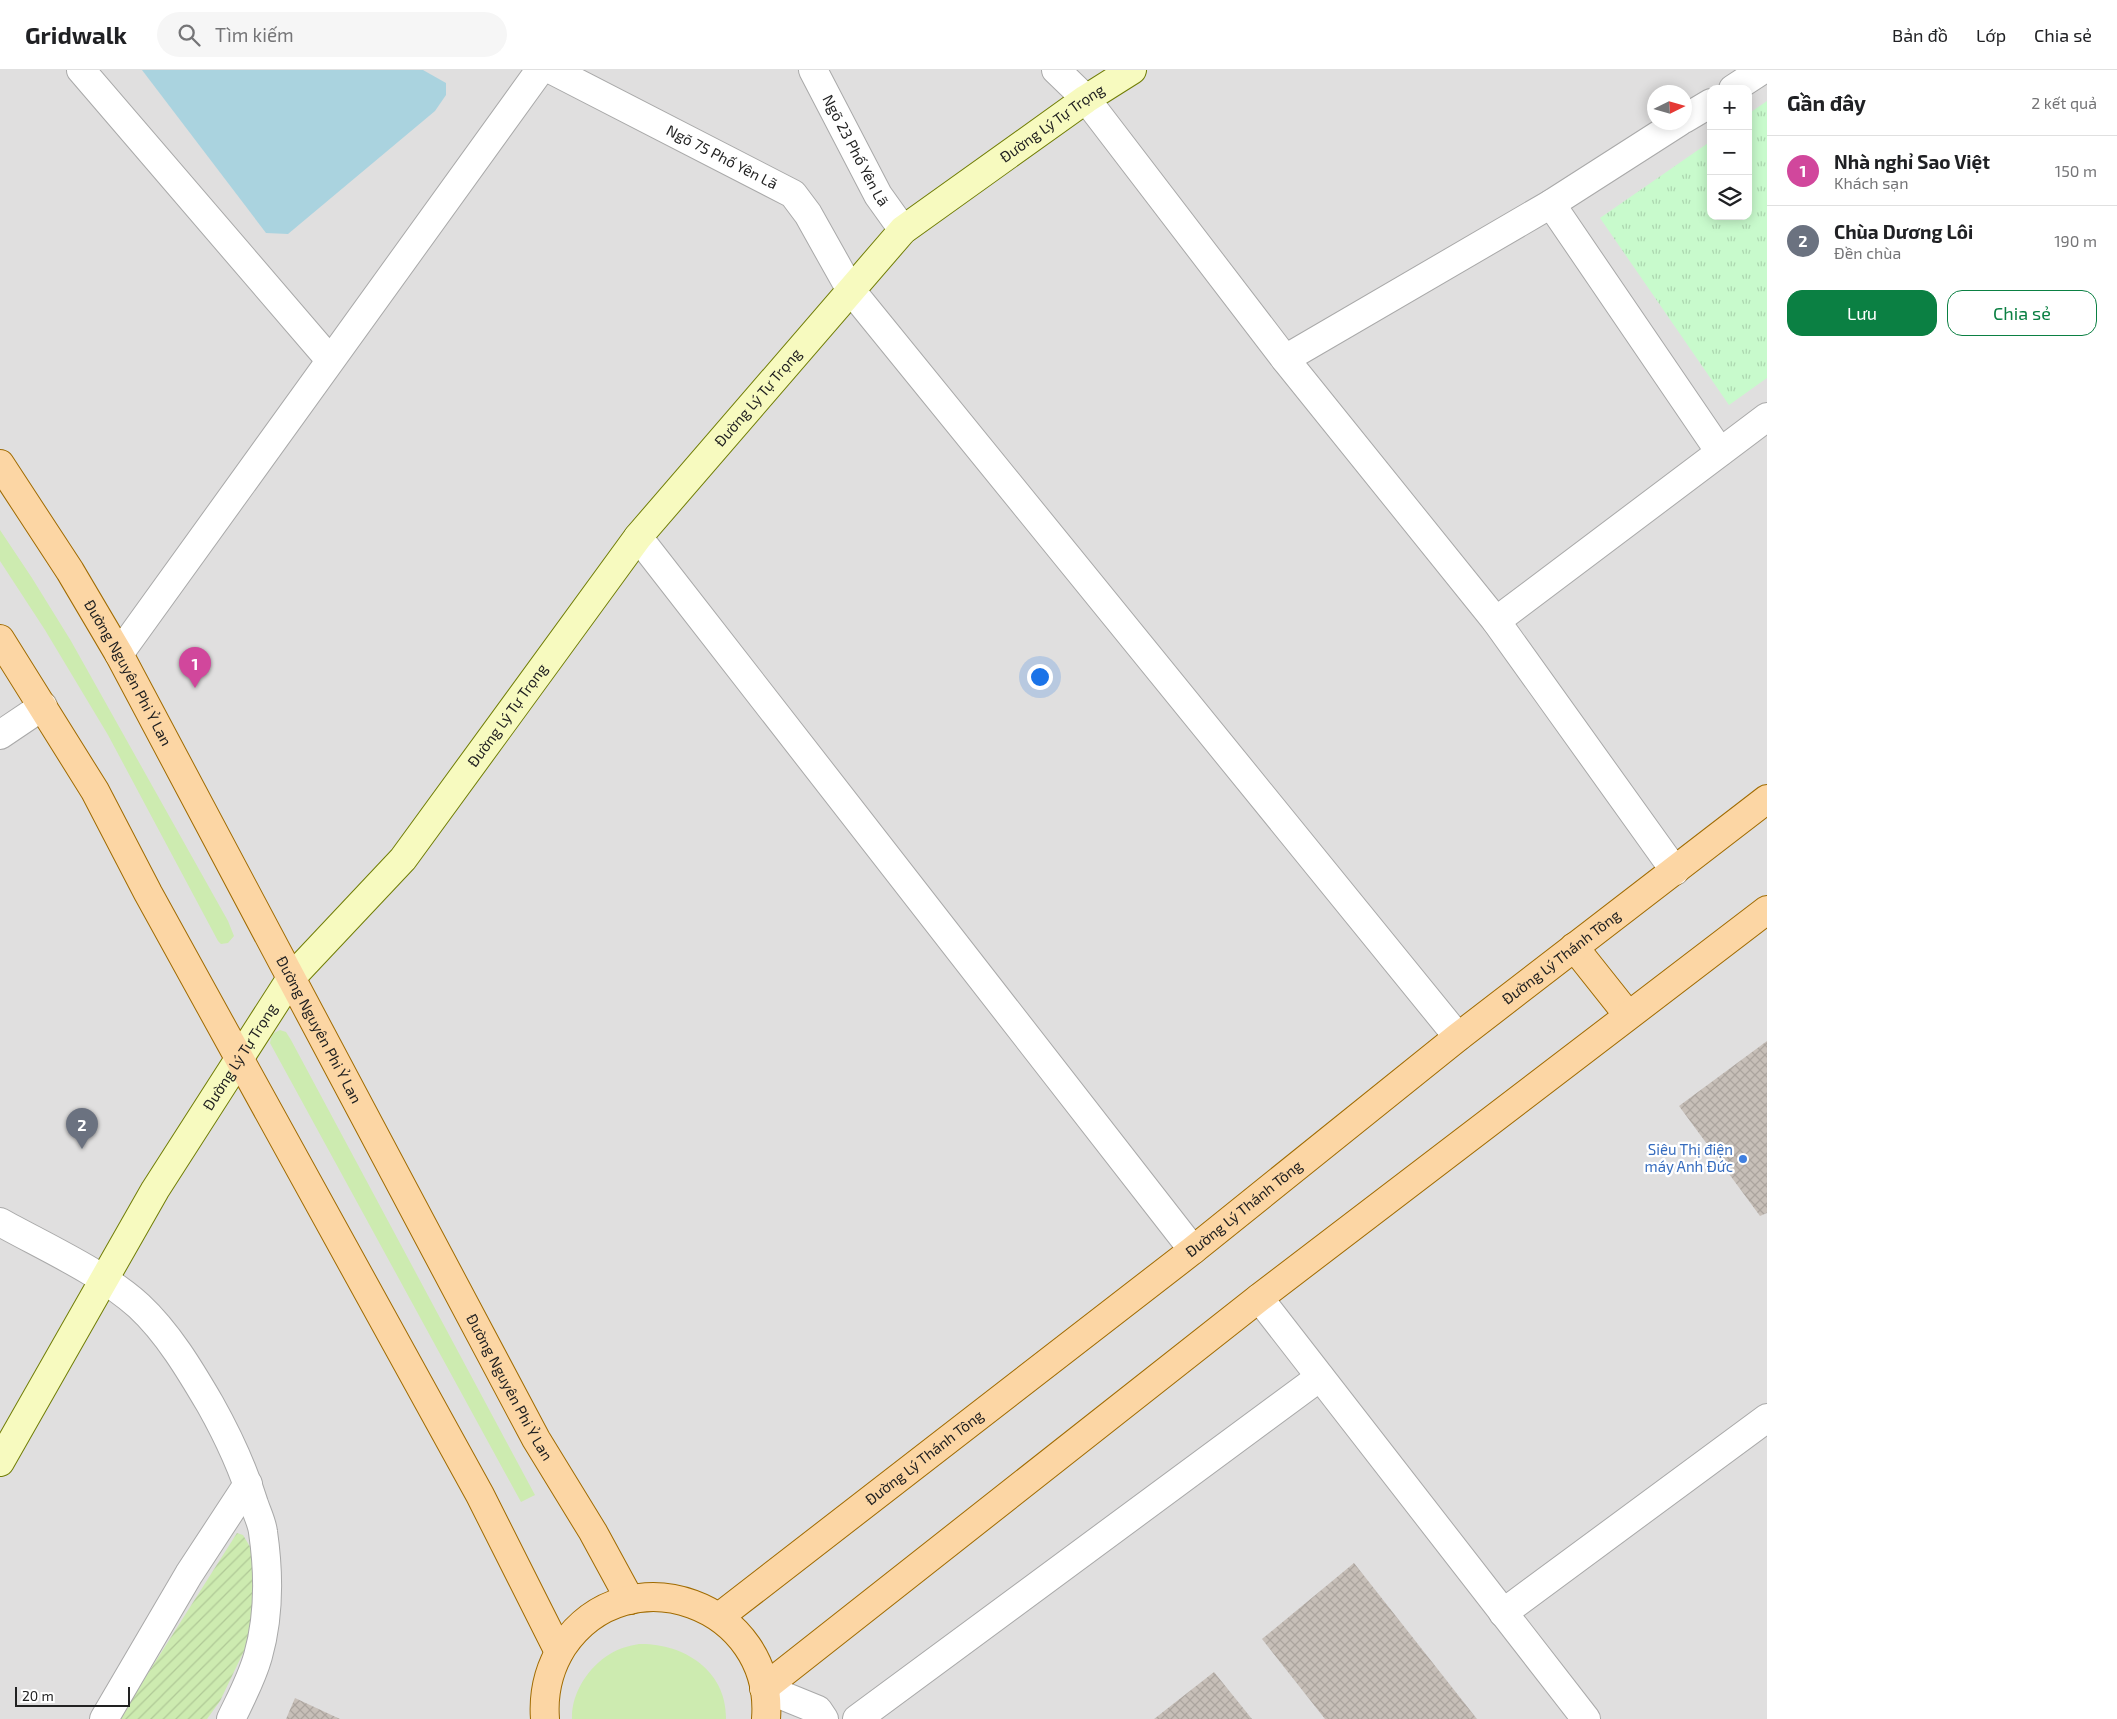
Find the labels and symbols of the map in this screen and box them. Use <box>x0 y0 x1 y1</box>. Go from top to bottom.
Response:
street label: Đường Lý Tự Trọng <box>996 79 1108 166</box>
north arrow <box>1647 85 1692 130</box>
street label: Ngõ 23 Phố Yên Lã <box>819 91 893 209</box>
street label: Ngõ 75 Phố Yên Lã <box>664 120 781 193</box>
street label: Đường Lý Tự Trọng <box>710 344 805 450</box>
street label: Đường Nguyên Phi Ỷ Lan <box>81 596 176 749</box>
pin: 1 <box>179 647 211 688</box>
street label: Đường Lý Tự Trọng <box>463 659 551 770</box>
your location <box>1027 664 1053 690</box>
street label: Đường Lý Thánh Tông <box>1498 905 1624 1008</box>
street label: Đường Nguyên Phi Ỷ Lan <box>273 953 366 1106</box>
street label: Đường Lý Tự Trọng <box>198 999 281 1113</box>
pin: 2 <box>66 1108 98 1149</box>
place label: Siêu Thị điện máy Anh Đức <box>1645 1140 1733 1175</box>
marker: Siêu Thị điện máy Anh Đức <box>1737 1153 1749 1165</box>
street label: Đường Lý Thánh Tông <box>1182 1156 1306 1260</box>
street label: Đường Nguyên Phi Ỷ Lan <box>463 1310 557 1464</box>
street label: Đường Lý Thánh Tông <box>861 1405 987 1508</box>
scale bar <box>15 1684 130 1707</box>

